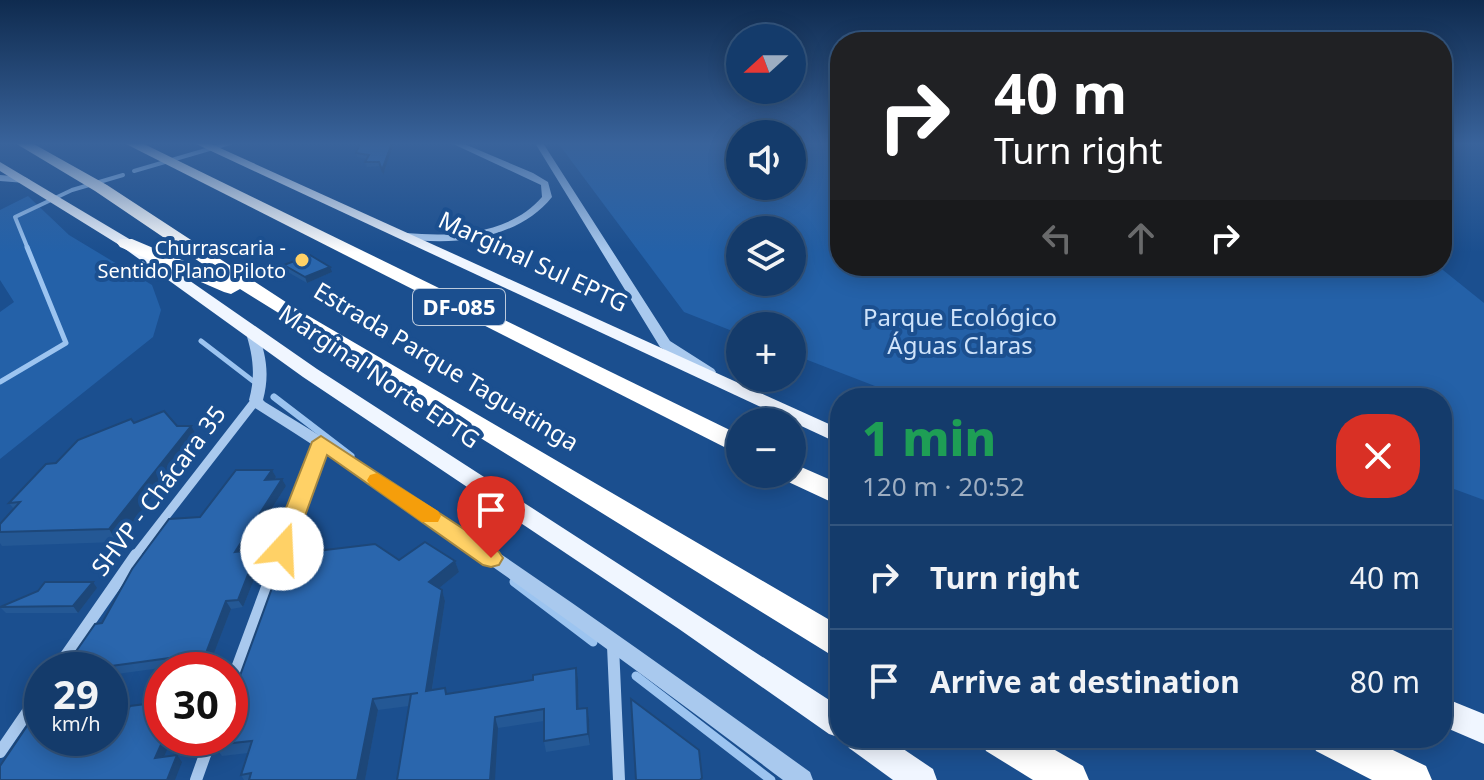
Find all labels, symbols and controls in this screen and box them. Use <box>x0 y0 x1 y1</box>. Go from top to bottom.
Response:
north arrow <box>726 24 806 104</box>
map controls <box>726 24 806 488</box>
text: 40 m <box>994 54 1127 130</box>
icon: right <box>862 64 966 168</box>
button: sound <box>726 120 806 200</box>
text: Turn right <box>994 126 1162 175</box>
street label: Marginal Sul EPTG <box>434 202 634 319</box>
button: layers <box>726 216 806 296</box>
icon: left <box>1035 216 1079 260</box>
icon: ahead <box>1119 216 1163 260</box>
icon: right <box>1203 216 1247 260</box>
place label: Churrascaria - Sentido Plano Piloto <box>97 234 286 284</box>
marker: Churrascaria - Sentido Plano Piloto <box>293 251 311 269</box>
street label: Estrada Parque Taguatinga <box>308 273 585 458</box>
road number: DF-085 <box>413 289 505 325</box>
street label: Marginal Norte EPTG <box>273 296 487 455</box>
park label: Parque Ecológico Águas Claras <box>863 300 1057 361</box>
button: + <box>726 312 806 392</box>
street label: SHVP - Chácara 35 <box>83 398 233 582</box>
text: 1 min <box>862 405 996 470</box>
button: − <box>726 408 806 488</box>
button: close <box>1336 414 1420 498</box>
text: 120 m · 20:52 <box>862 468 1025 504</box>
pin <box>457 476 525 558</box>
icon: arrive <box>469 488 513 532</box>
position arrow <box>240 507 324 591</box>
icon: right <box>862 555 906 599</box>
text: Turn right <box>930 557 1080 598</box>
text: 40 m <box>1350 557 1420 598</box>
speed limit sign: 30 <box>144 652 248 756</box>
icon: arrive <box>862 659 906 703</box>
text: Arrive at destination <box>930 661 1240 702</box>
text: 80 m <box>1350 661 1420 702</box>
text: 29 <box>53 666 99 721</box>
text: km/h <box>51 710 101 737</box>

